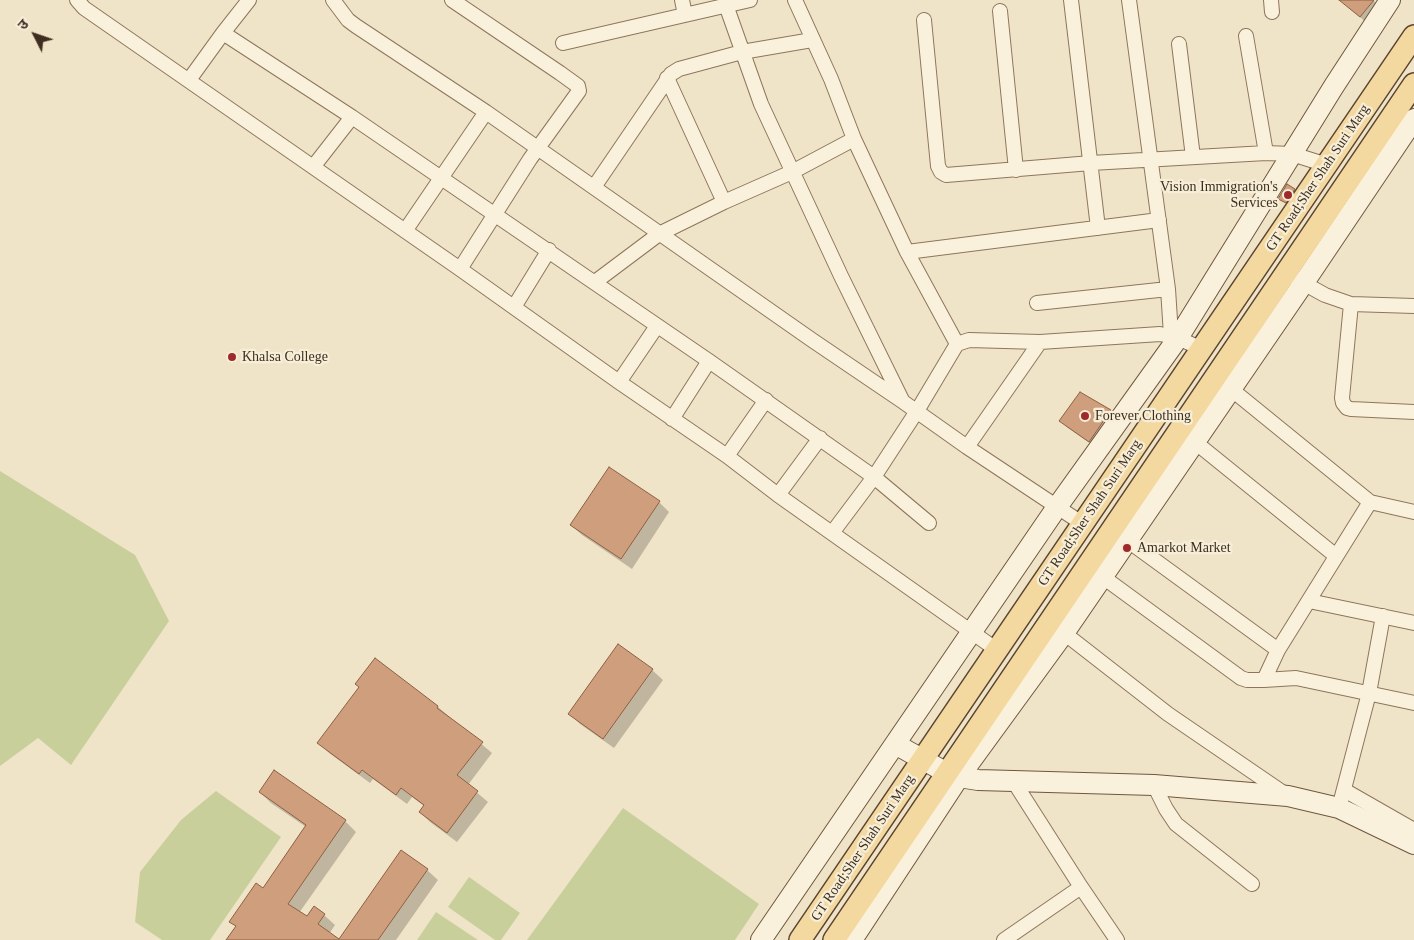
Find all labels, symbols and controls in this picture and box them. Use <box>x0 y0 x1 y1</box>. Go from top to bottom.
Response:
north arrow <box>10 10 60 60</box>
text: उ <box>15 17 32 33</box>
street label: GT Road;Sher Shah Suri Marg <box>1263 102 1373 254</box>
place label: Vision Immigration's Services <box>1160 179 1278 212</box>
marker: Vision Immigration's Services <box>1282 189 1294 201</box>
place label: Khalsa College <box>242 349 328 365</box>
marker: Khalsa College <box>226 351 238 363</box>
place label: Forever Clothing <box>1095 408 1191 424</box>
marker: Forever Clothing <box>1079 410 1091 422</box>
street label: GT Road;Sher Shah Suri Marg <box>1035 437 1145 589</box>
place label: Amarkot Market <box>1137 540 1231 556</box>
marker: Amarkot Market <box>1121 542 1133 554</box>
street label: GT Road;Sher Shah Suri Marg <box>808 772 918 924</box>

